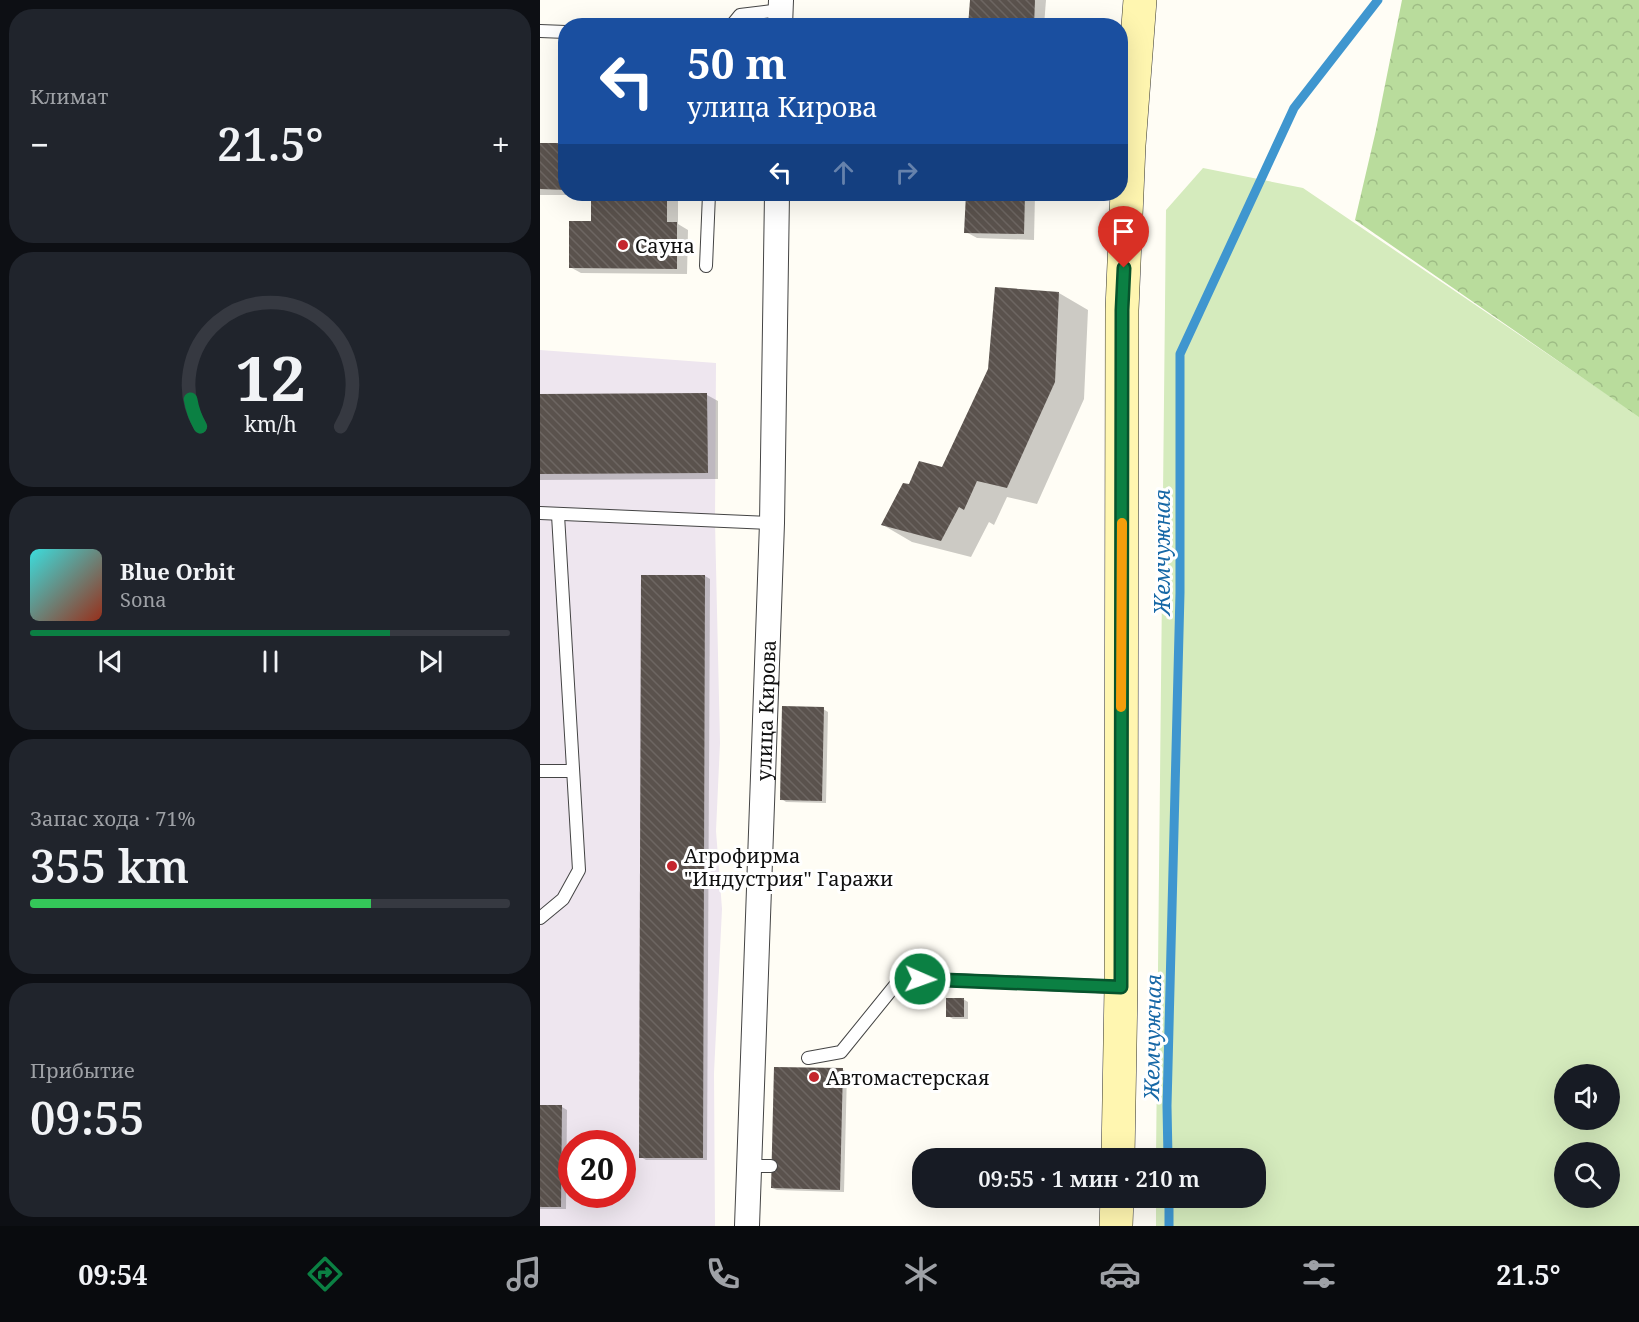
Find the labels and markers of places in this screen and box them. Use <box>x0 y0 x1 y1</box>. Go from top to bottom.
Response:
pin <box>1098 206 1149 268</box>
place label: Сауна <box>635 232 695 259</box>
marker: Сауна <box>616 238 630 252</box>
place label: Агрофирма "Индустрия" Гаражи <box>684 842 893 892</box>
marker: Агрофирма "Индустрия" Гаражи <box>665 859 679 873</box>
place label: Автомастерская <box>826 1064 990 1091</box>
marker: Автомастерская <box>807 1070 821 1084</box>

